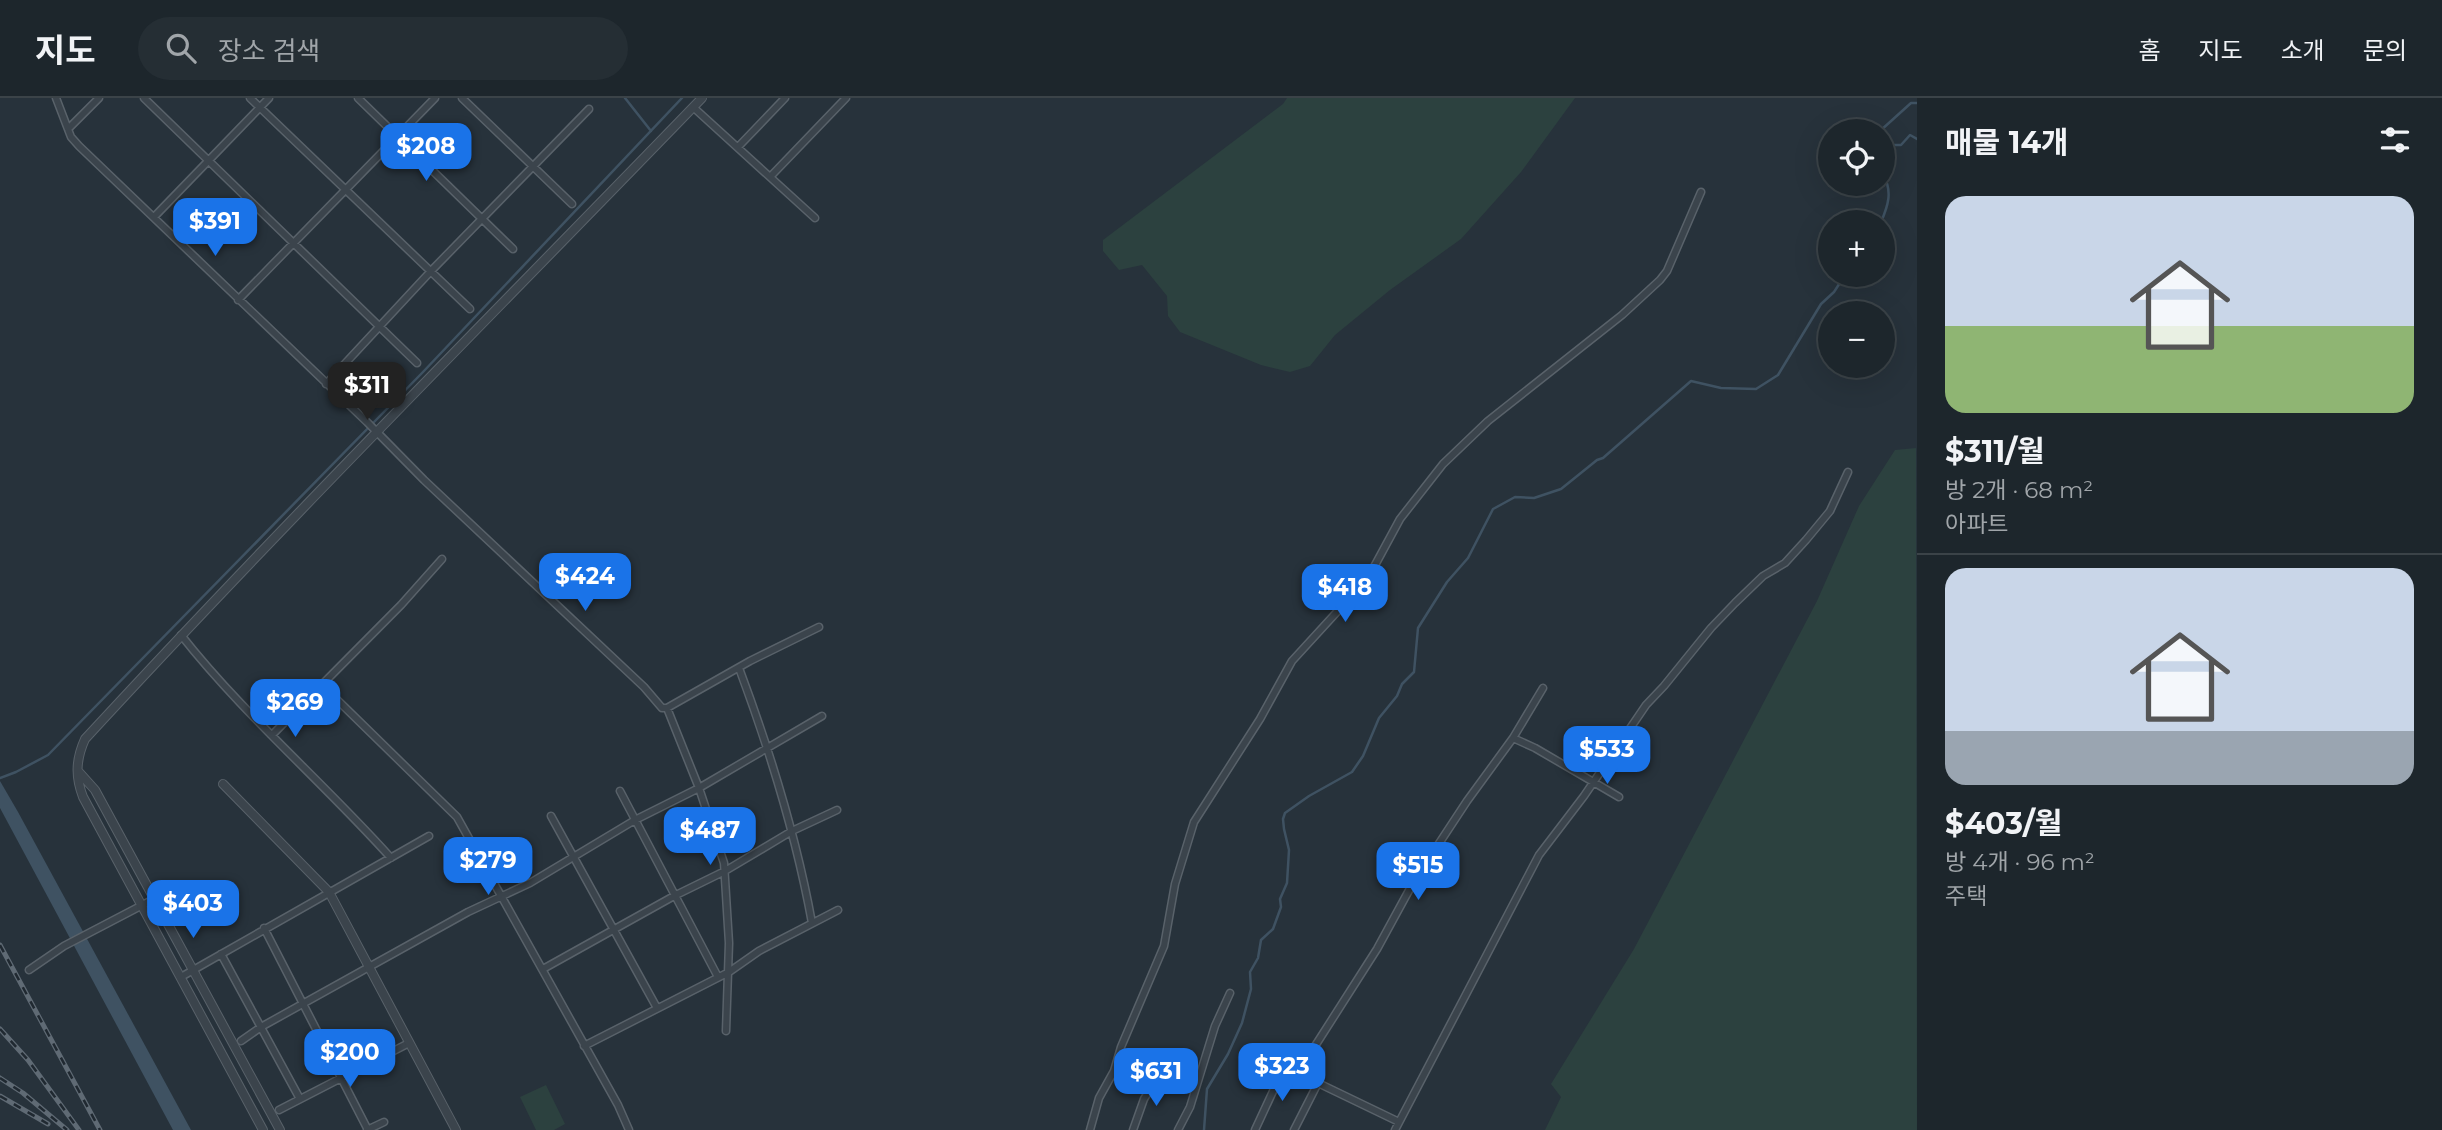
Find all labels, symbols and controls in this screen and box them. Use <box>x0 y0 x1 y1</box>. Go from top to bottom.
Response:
search box <box>138 17 628 80</box>
icon: search <box>162 29 200 67</box>
text: 지도 <box>35 30 96 70</box>
text: 장소 검색 <box>218 35 320 67</box>
text: 홈 <box>2138 36 2160 65</box>
text: 지도 <box>2198 36 2243 65</box>
text: 소개 <box>2281 36 2325 65</box>
text: 문의 <box>2363 36 2407 65</box>
map controls <box>1818 119 1895 378</box>
button: locate <box>1818 119 1895 196</box>
icon: filters <box>2376 121 2414 159</box>
pin: $208 <box>385 123 467 183</box>
text: 매물 14개 <box>1945 124 2069 161</box>
text: $208 <box>396 132 456 160</box>
pin: $391 <box>174 198 256 258</box>
text: $391 <box>189 207 241 235</box>
button: + <box>1818 210 1895 287</box>
icon: home <box>2117 242 2243 368</box>
button: − <box>1818 301 1895 378</box>
pin: $311 <box>326 362 408 422</box>
text: $311 <box>344 371 390 399</box>
text: $311/월 <box>1945 433 2045 470</box>
text: 방 2개 · 68 m² <box>1945 476 2093 504</box>
text: 아파트 <box>1945 510 2008 538</box>
pin: $424 <box>544 554 626 613</box>
text: $424 <box>555 562 615 590</box>
pin: $418 <box>1304 564 1386 624</box>
text: $418 <box>1318 573 1372 601</box>
icon: home <box>2117 614 2243 740</box>
pin: $269 <box>254 680 336 739</box>
text: $269 <box>266 688 324 716</box>
pin: $533 <box>1566 726 1648 786</box>
text: $533 <box>1579 735 1635 763</box>
text: $403/월 <box>1945 805 2062 842</box>
pin: $487 <box>669 808 751 867</box>
text: $487 <box>680 816 740 844</box>
pin: $279 <box>447 838 529 897</box>
pin: $515 <box>1377 842 1459 902</box>
text: $279 <box>459 846 517 874</box>
text: 방 4개 · 96 m² <box>1945 848 2095 876</box>
text: $515 <box>1392 851 1444 879</box>
pin: $403 <box>152 880 234 940</box>
text: 주택 <box>1945 882 1987 910</box>
text: $403 <box>163 889 223 917</box>
pin: $200 <box>309 1030 391 1089</box>
text: $200 <box>320 1038 380 1066</box>
pin: $323 <box>1241 1044 1323 1103</box>
pin: $631 <box>1115 1048 1197 1108</box>
text: $323 <box>1254 1052 1310 1080</box>
text: $631 <box>1130 1057 1182 1085</box>

